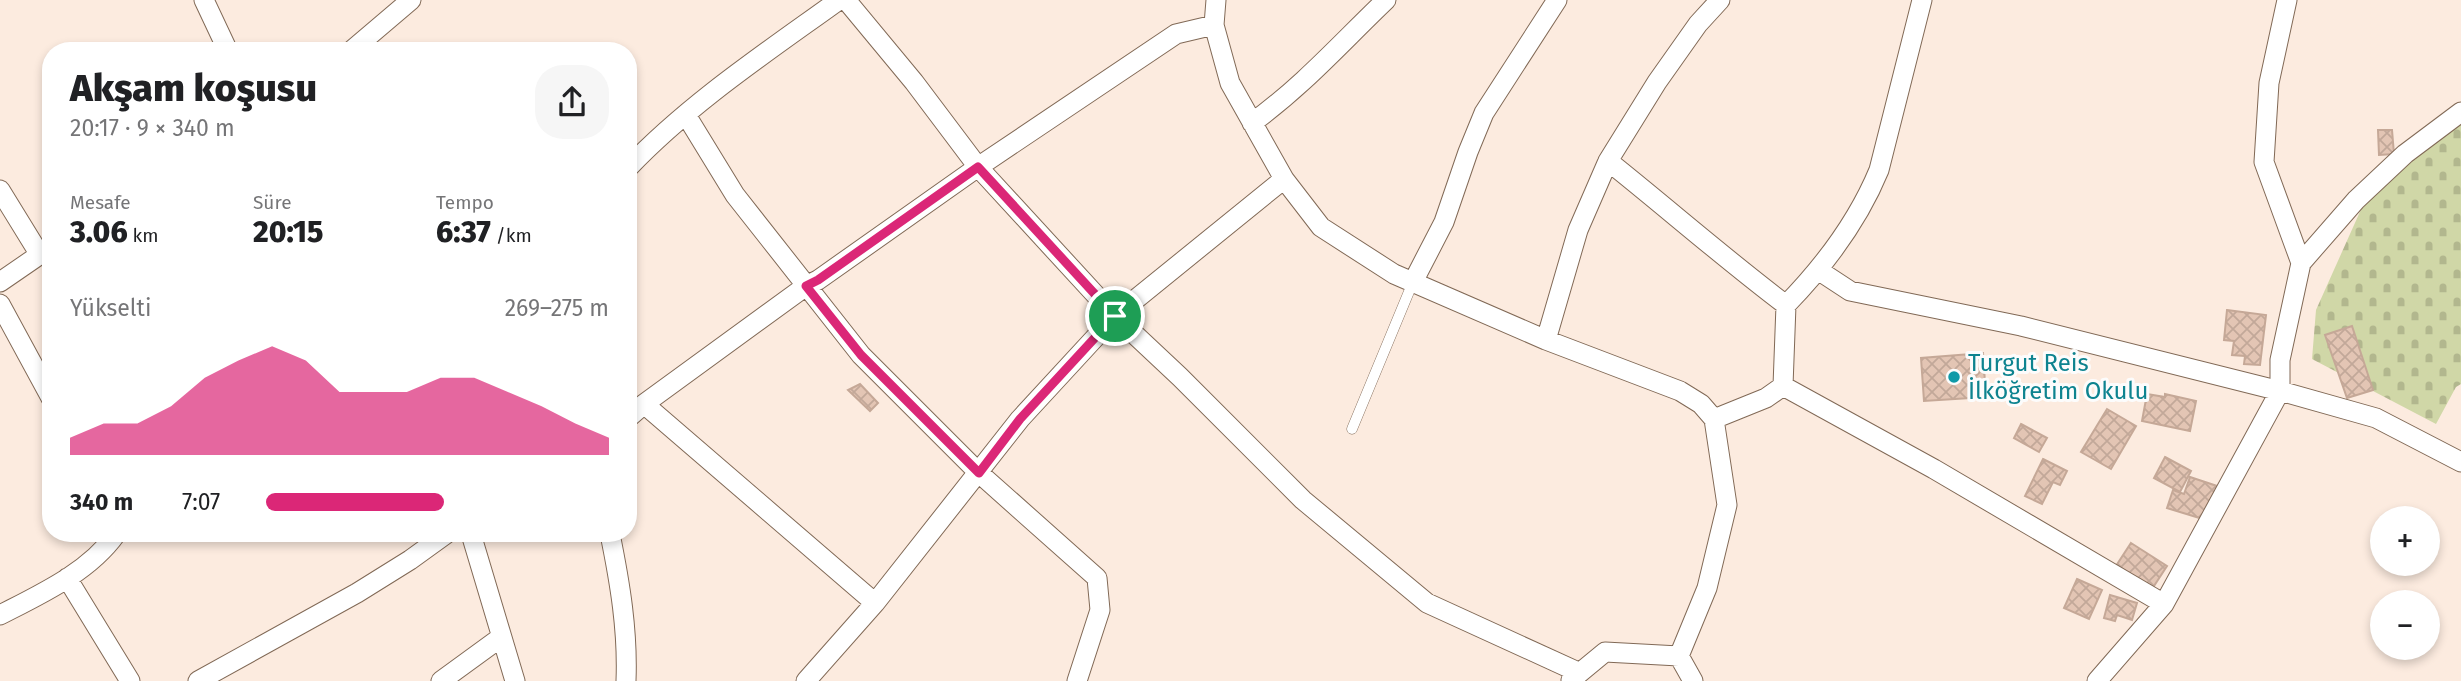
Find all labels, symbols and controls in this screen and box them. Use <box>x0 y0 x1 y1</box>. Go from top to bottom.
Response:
text: Akşam koşusu <box>70 65 317 111</box>
button: share <box>535 65 609 139</box>
text: 20:17 · 9 × 340 m <box>70 114 235 142</box>
text: Mesafe <box>70 191 131 214</box>
text: Süre <box>253 191 292 214</box>
text: Tempo <box>436 191 494 214</box>
text: 3.06 <box>70 214 128 250</box>
text: 20:15 <box>253 214 323 250</box>
text: 6:37 <box>436 214 491 250</box>
text: km <box>128 224 159 247</box>
text: /km <box>491 224 532 247</box>
pin <box>1085 286 1145 346</box>
text: Yükselti <box>70 294 151 322</box>
text: 269–275 m <box>505 294 609 322</box>
icon: arrive <box>1096 297 1134 335</box>
place label: Turgut Reis İlköğretim Okulu <box>1968 349 2148 405</box>
marker: Turgut Reis İlköğretim Okulu <box>1946 369 1962 385</box>
text: 340 m <box>70 488 133 516</box>
text: 7:07 <box>182 488 220 516</box>
map controls <box>2370 506 2440 660</box>
button: + <box>2370 506 2440 576</box>
button: − <box>2370 590 2440 660</box>

